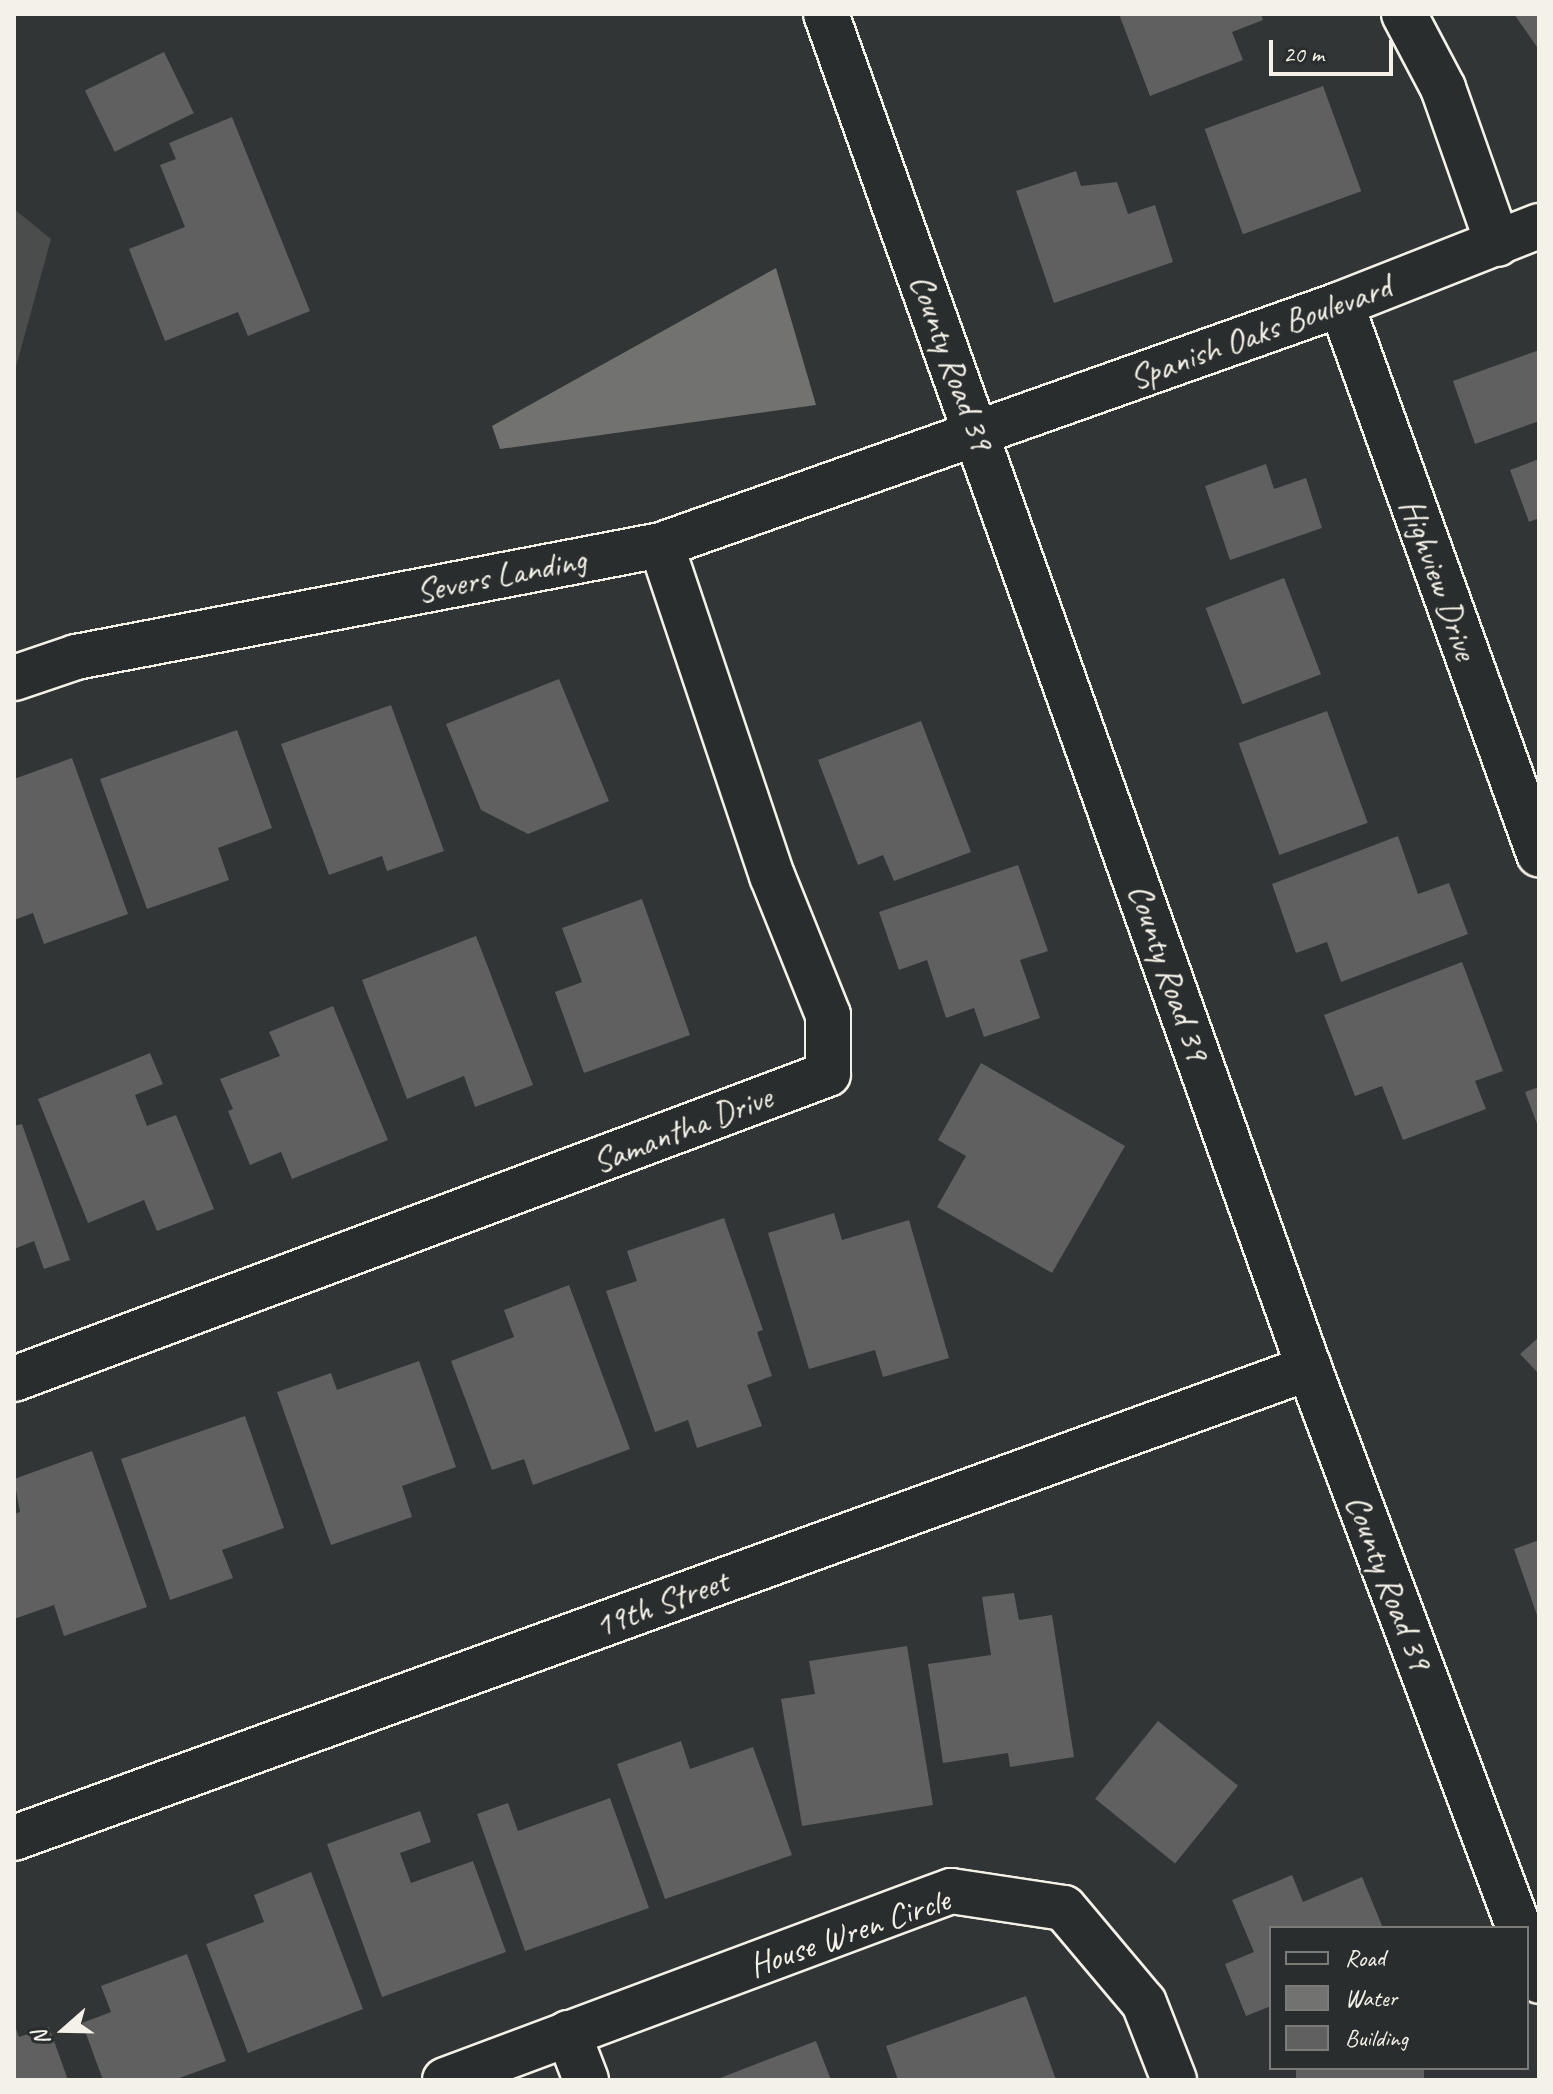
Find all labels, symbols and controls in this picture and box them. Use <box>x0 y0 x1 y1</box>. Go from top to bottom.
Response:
scale bar <box>1273 24 1397 74</box>
text: 20 m <box>1283 39 1324 69</box>
street label: Spanish Oaks Boulevard <box>1123 266 1397 398</box>
street label: County Road 39 <box>902 269 1002 455</box>
street label: Highview Drive <box>1391 493 1487 665</box>
street label: Severs Landing <box>412 538 590 612</box>
street label: County Road 39 <box>1120 879 1218 1065</box>
street label: Samantha Drive <box>586 1076 778 1182</box>
street label: County Road 39 <box>1337 1489 1441 1675</box>
street label: 19th Street <box>588 1560 734 1646</box>
street label: House Wren Circle <box>743 1879 955 1985</box>
legend <box>1269 1926 1529 2070</box>
text: Road <box>1345 1943 1385 1973</box>
text: Water <box>1345 1983 1397 2013</box>
north arrow <box>24 1990 104 2070</box>
text: Building <box>1345 2023 1408 2053</box>
text: N <box>26 2027 57 2049</box>

